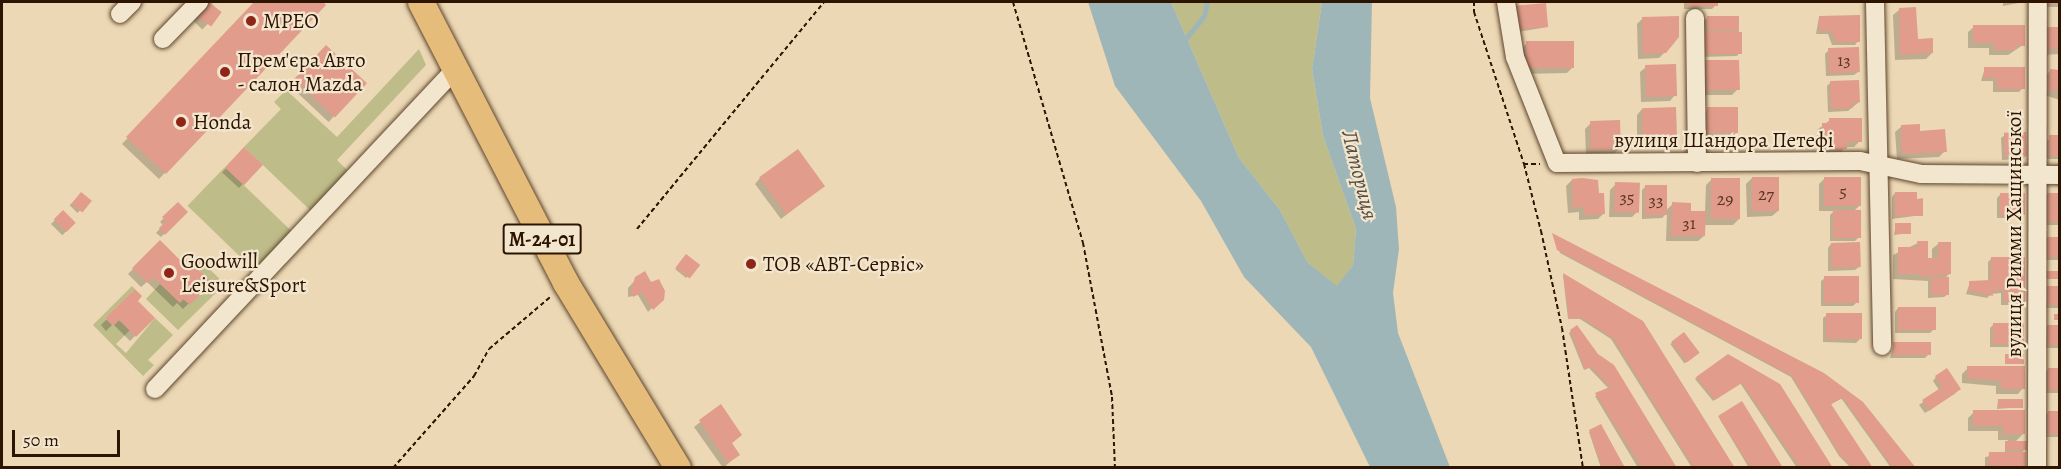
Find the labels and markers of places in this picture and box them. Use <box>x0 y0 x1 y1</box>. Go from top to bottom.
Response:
place label: МРЕО <box>263 8 319 34</box>
marker: МРЕО <box>244 14 258 28</box>
place label: Прем'єра Авто - салон Mazda <box>237 47 366 97</box>
marker: Прем'єра Авто - салон Mazda <box>218 65 232 79</box>
place label: Honda <box>193 109 251 135</box>
marker: Honda <box>174 115 188 129</box>
place label: Goodwill Leisure&Sport <box>181 248 306 298</box>
place label: ТОВ «АВТ-Сервіс» <box>763 251 924 277</box>
marker: ТОВ «АВТ-Сервіс» <box>744 257 758 271</box>
marker: Goodwill Leisure&Sport <box>162 266 176 280</box>

